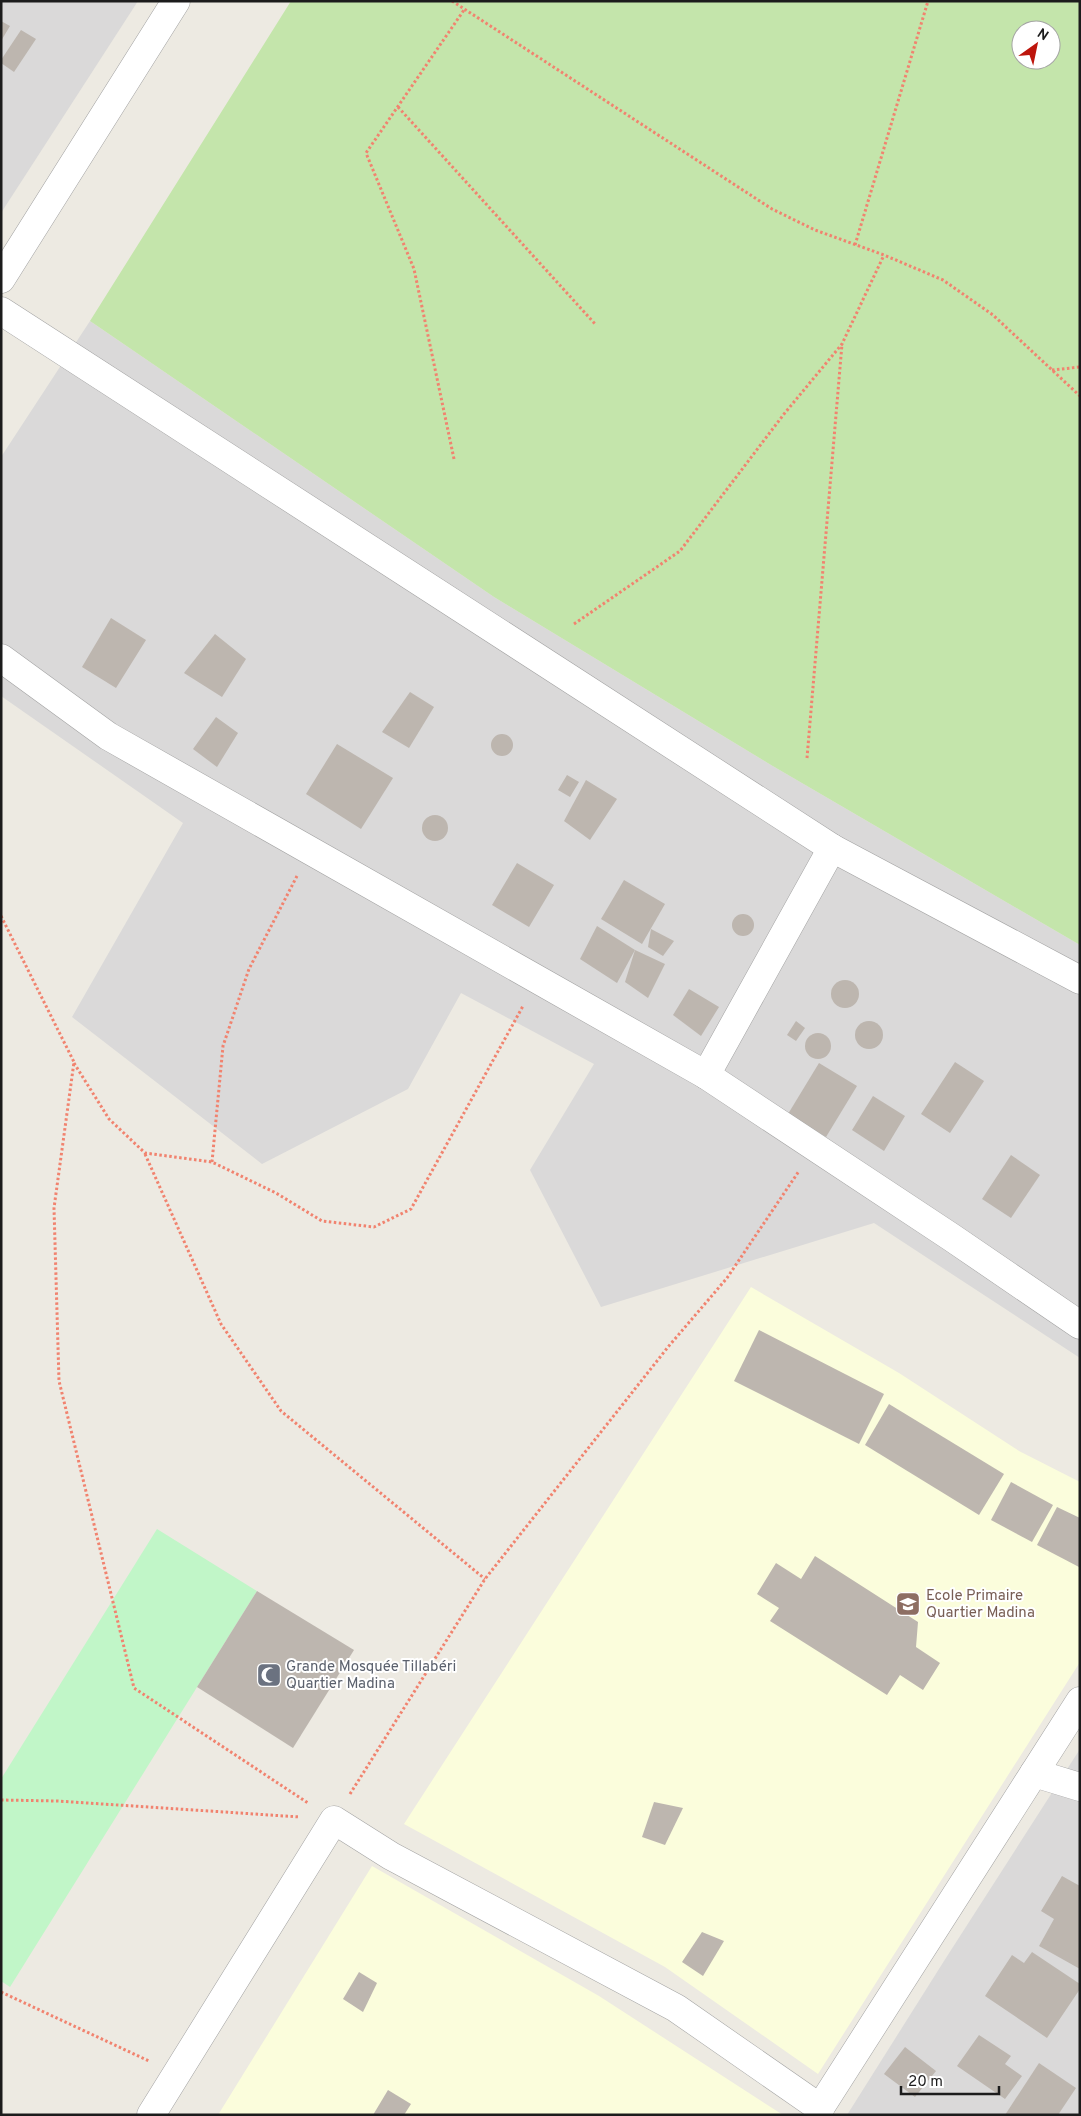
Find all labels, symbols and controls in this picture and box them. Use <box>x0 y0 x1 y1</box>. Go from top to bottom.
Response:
north arrow <box>1011 20 1061 70</box>
text: N <box>1033 25 1051 45</box>
place label: Ecole Primaire Quartier Madina <box>926 1587 1035 1623</box>
school or university icon: Ecole Primaire Quartier Madina <box>895 1591 921 1617</box>
place label: Grande Mosquée Tillabéri Quartier Madina <box>286 1658 456 1694</box>
mosque icon: Grande Mosquée Tillabéri Quartier Madina <box>256 1662 282 1688</box>
scale bar <box>901 2064 998 2096</box>
text: 20 m <box>908 2073 943 2092</box>

